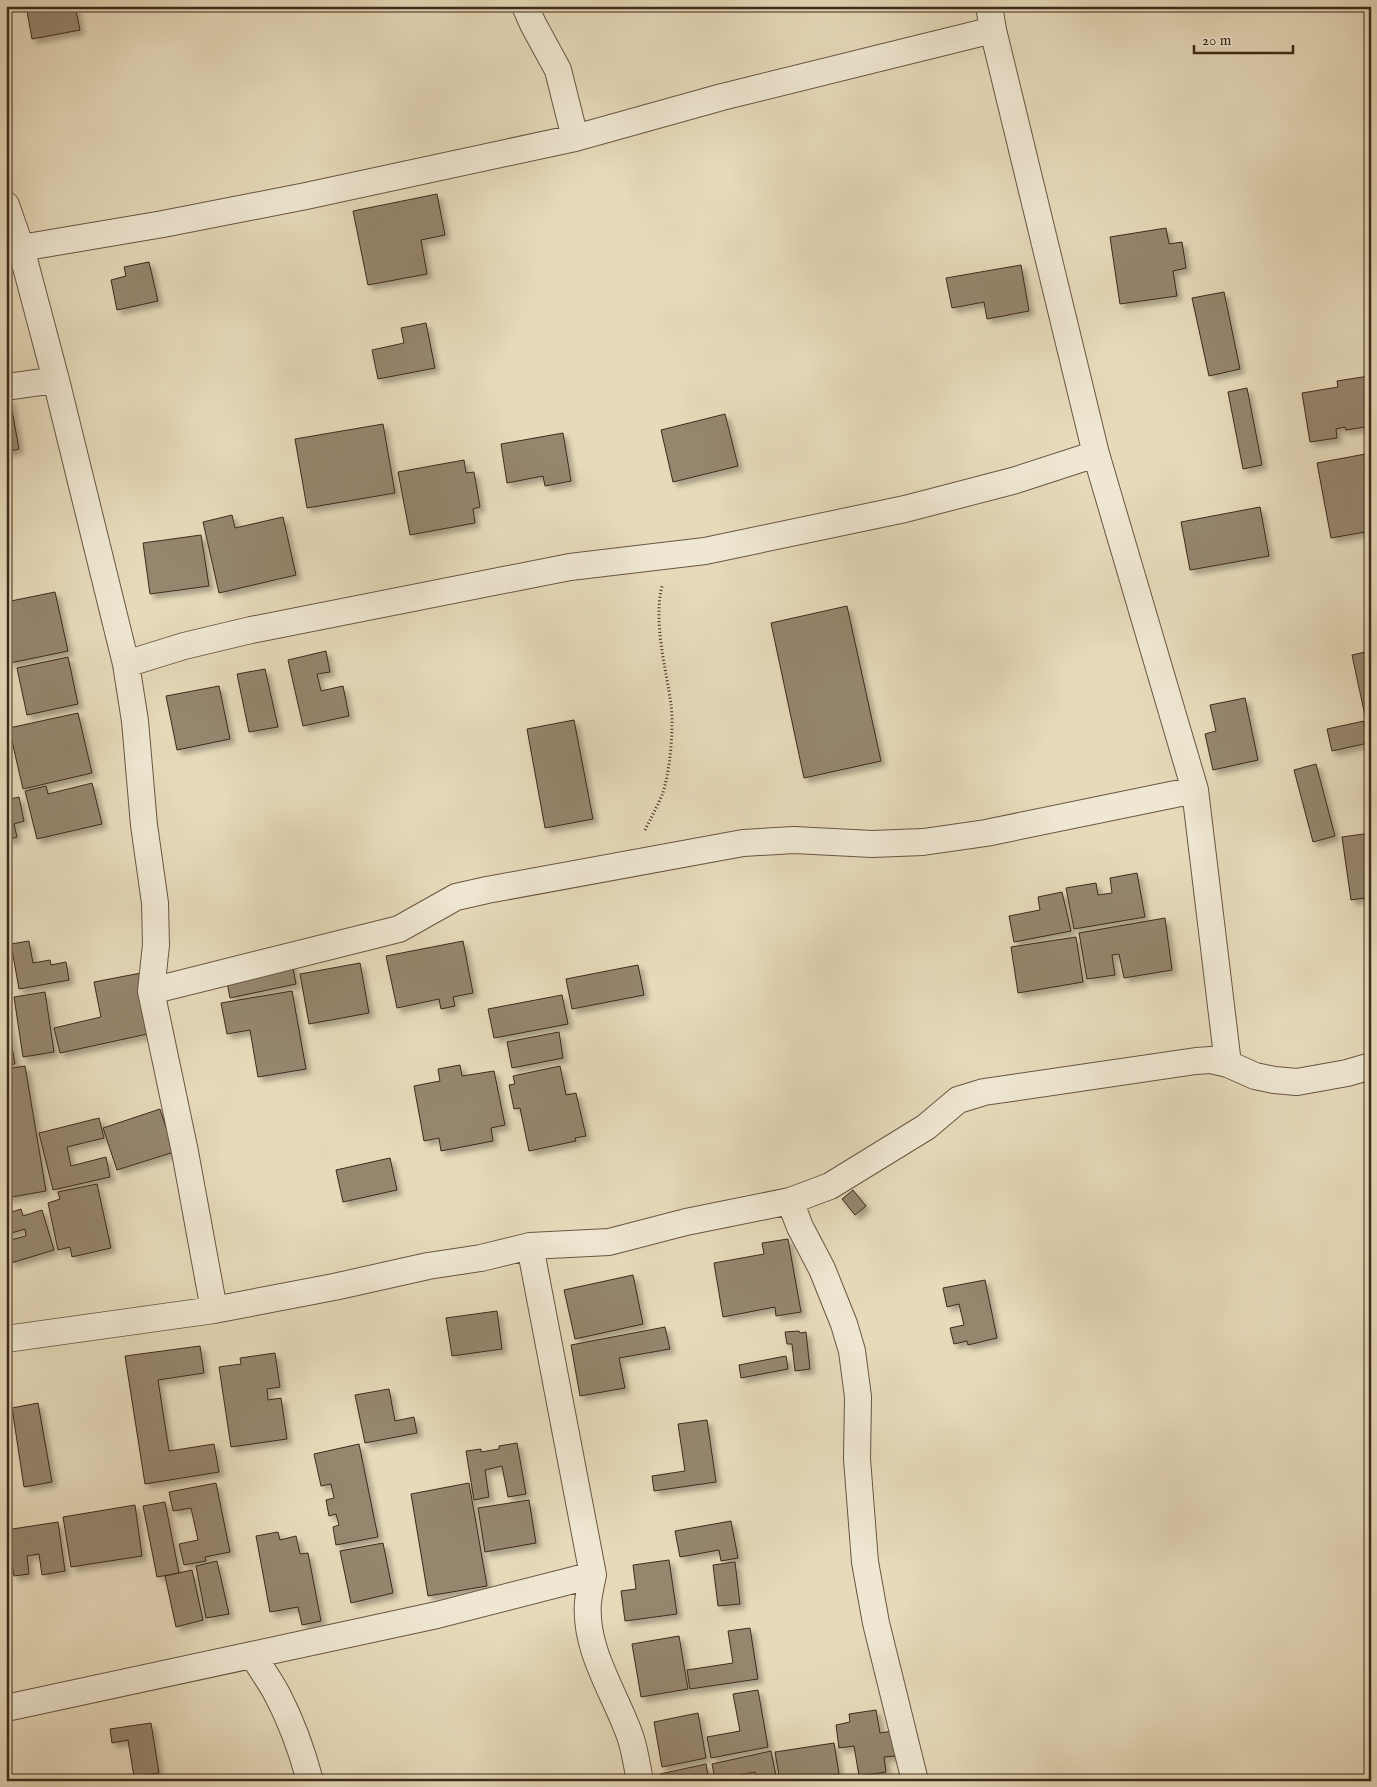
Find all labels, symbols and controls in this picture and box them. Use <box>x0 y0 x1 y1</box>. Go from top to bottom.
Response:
scale bar <box>1194 22 1293 54</box>
text: 20 m <box>1202 31 1232 50</box>

